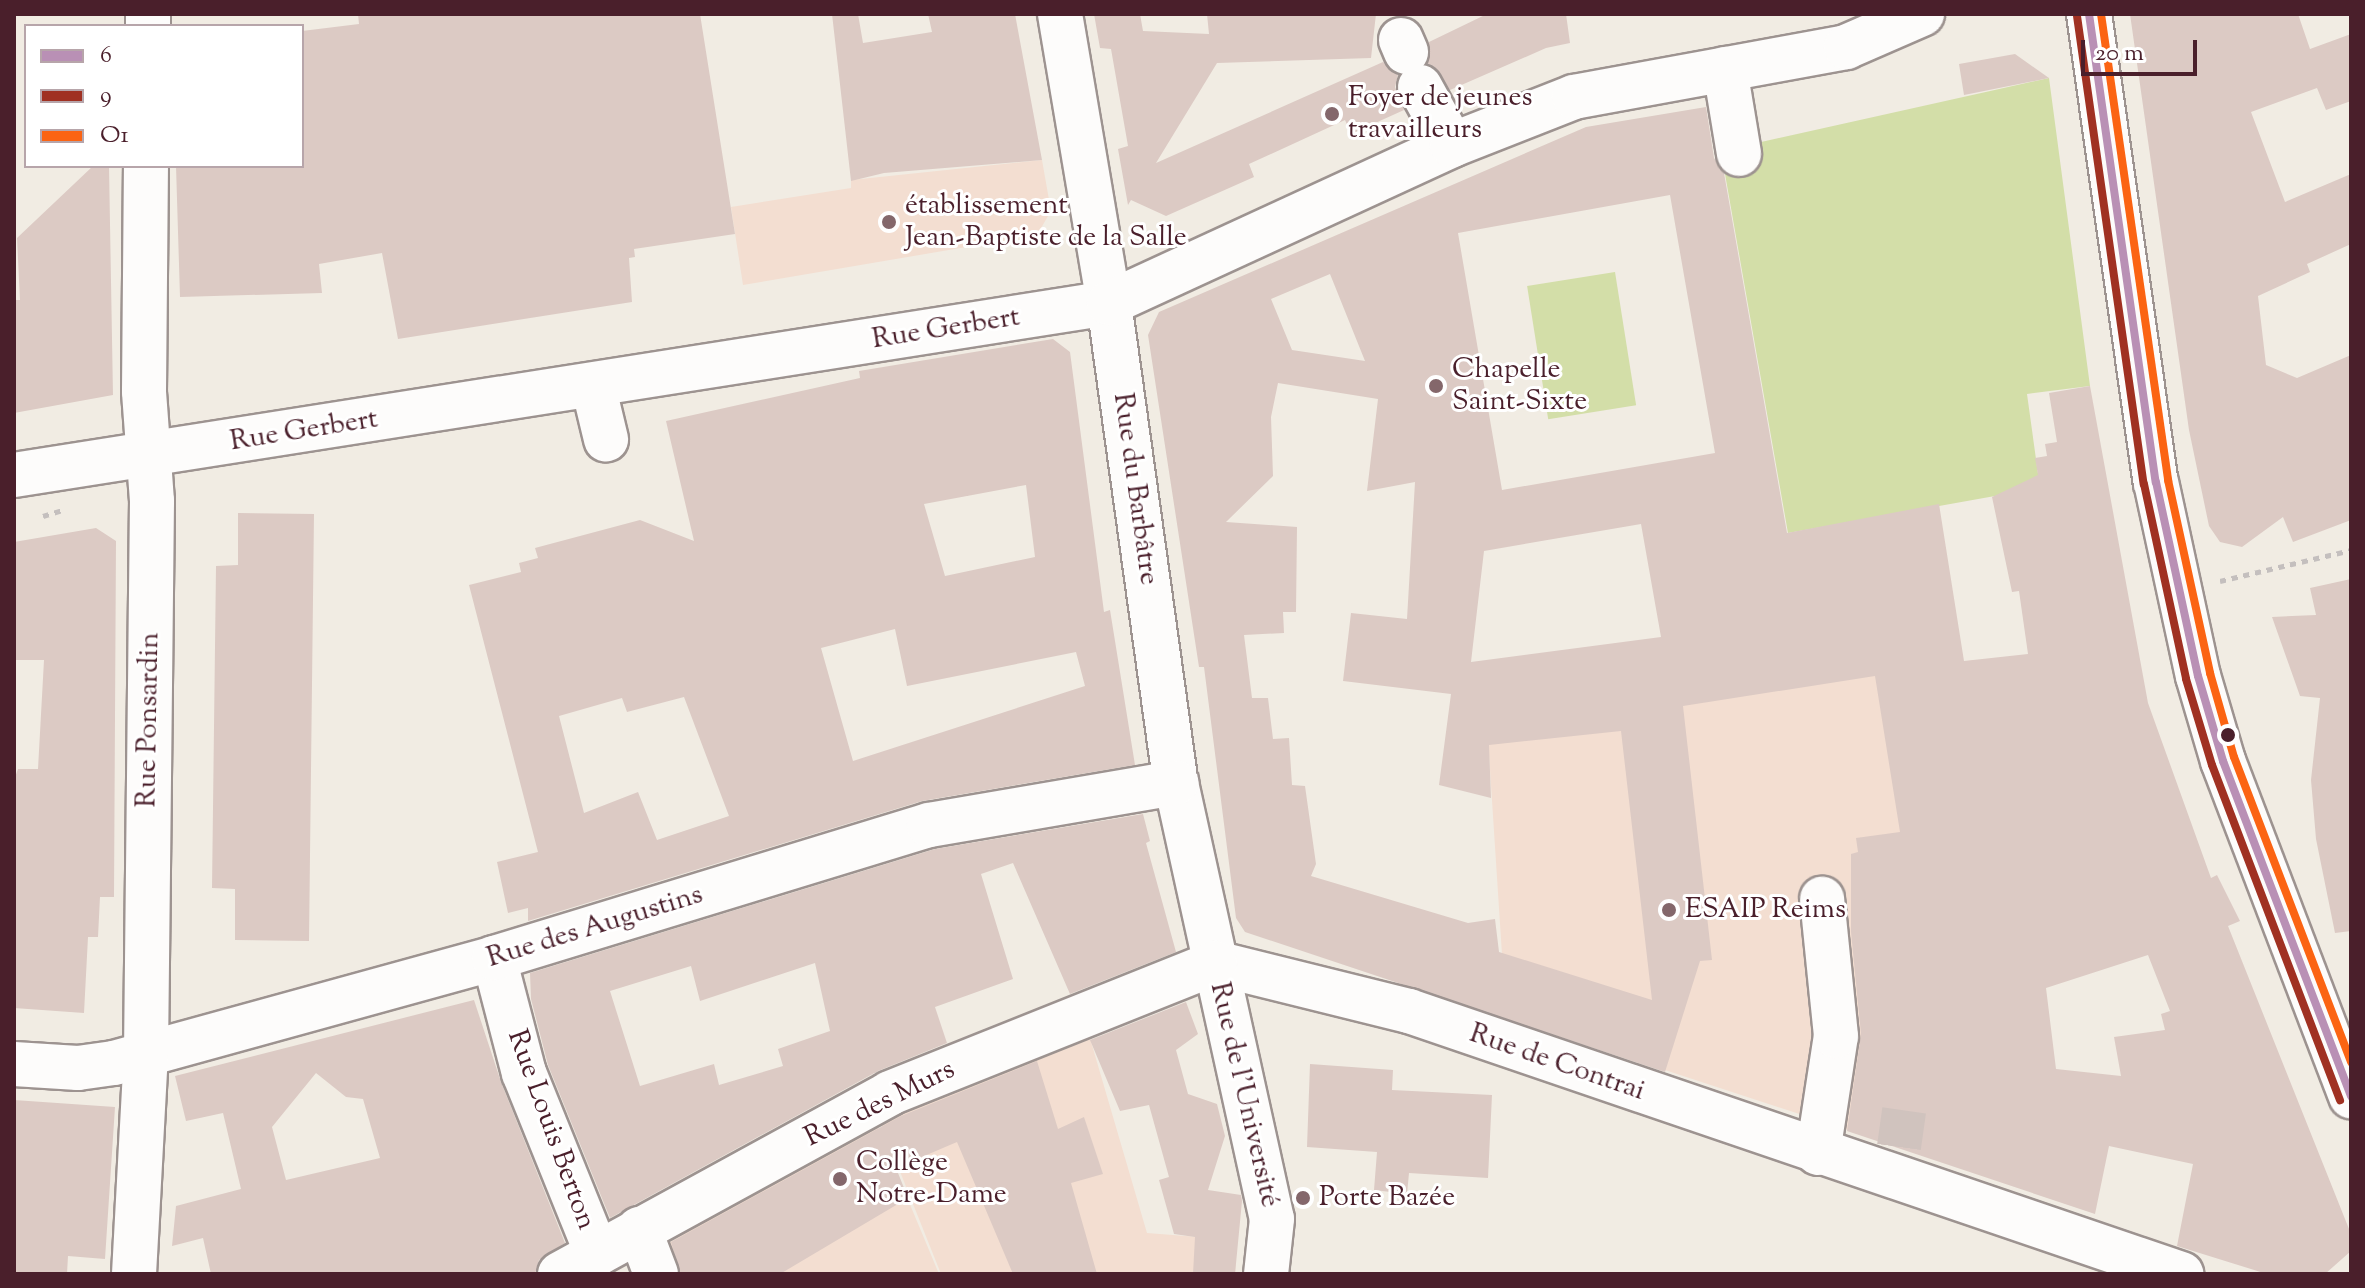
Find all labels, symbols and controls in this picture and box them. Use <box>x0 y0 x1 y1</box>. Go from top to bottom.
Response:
legend <box>24 24 304 168</box>
scale bar <box>2085 24 2201 74</box>
text: 20 m <box>2095 37 2144 71</box>
text: 6 <box>100 39 112 73</box>
text: 9 <box>100 79 112 113</box>
place label: Foyer de jeunes travailleurs <box>1348 81 1532 147</box>
marker: Foyer de jeunes travailleurs <box>1323 105 1341 123</box>
text: O1 <box>100 119 129 153</box>
place label: établissement Jean-Baptiste de la Salle <box>905 189 1187 255</box>
marker: établissement Jean-Baptiste de la Salle <box>880 213 898 231</box>
street label: Rue Gerbert <box>870 301 1022 357</box>
place label: Chapelle Saint-Sixte <box>1452 353 1587 419</box>
marker: Chapelle Saint-Sixte <box>1427 377 1445 395</box>
street label: Rue du Barbâtre <box>1105 391 1165 587</box>
street label: Rue Gerbert <box>228 403 380 459</box>
street label: Rue Ponsardin <box>131 632 167 808</box>
unlabelled marker <box>2220 727 2236 743</box>
street label: Rue des Augustins <box>483 878 707 976</box>
place label: ESAIP Reims <box>1685 893 1846 927</box>
marker: ESAIP Reims <box>1660 901 1678 919</box>
street label: Rue de l'Université <box>1202 979 1286 1211</box>
street label: Rue de Contrai <box>1465 1017 1649 1109</box>
street label: Rue Louis Berton <box>499 1025 603 1235</box>
street label: Rue des Murs <box>799 1053 961 1155</box>
place label: Collège Notre-Dame <box>856 1146 1007 1212</box>
marker: Collège Notre-Dame <box>831 1170 849 1188</box>
place label: Porte Bazée <box>1319 1181 1455 1215</box>
marker: Porte Bazée <box>1294 1189 1312 1207</box>

